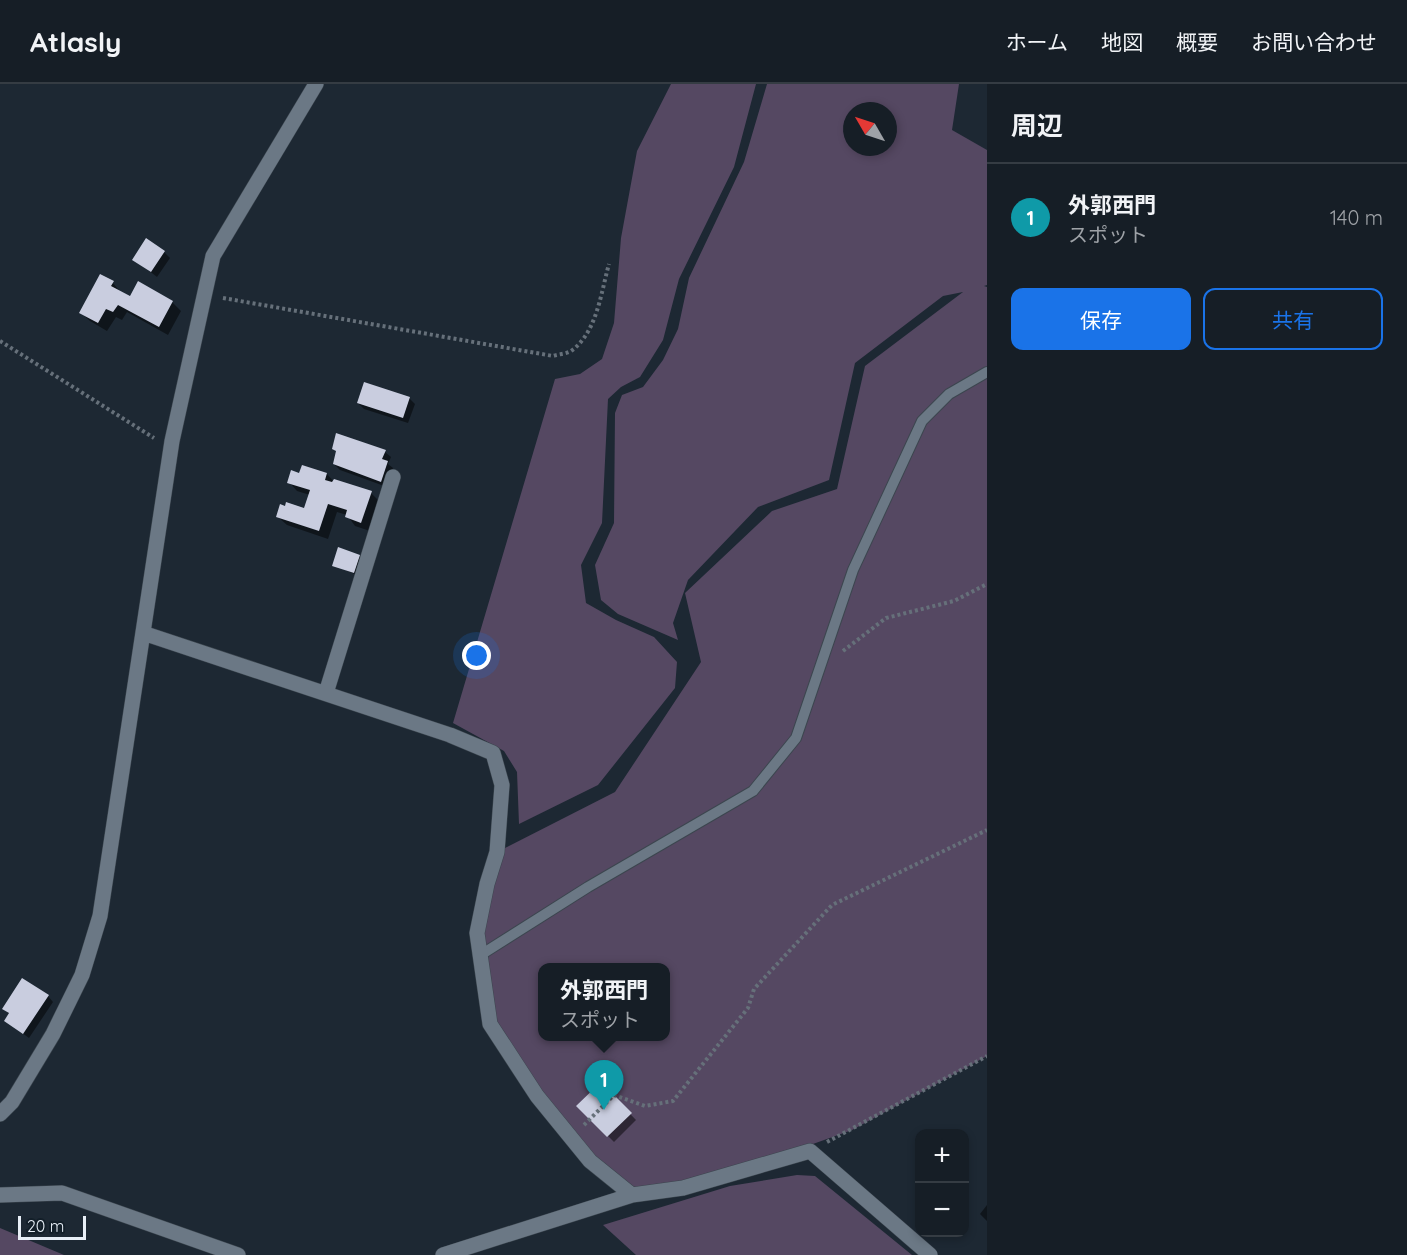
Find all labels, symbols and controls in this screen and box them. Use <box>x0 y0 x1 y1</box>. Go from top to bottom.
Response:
text: Atlasly <box>30 24 121 59</box>
text: ホーム <box>1006 29 1068 55</box>
text: 地図 <box>1101 29 1143 55</box>
text: 概要 <box>1176 29 1218 55</box>
text: お問い合わせ <box>1251 29 1377 55</box>
north arrow <box>843 102 897 156</box>
text: 周辺 <box>1011 109 1063 142</box>
text: 外郭西門 <box>1068 191 1156 219</box>
text: 1 <box>1027 205 1034 230</box>
text: 140 m <box>1330 205 1383 230</box>
text: スポット <box>1068 222 1148 247</box>
button: 保存 <box>1011 288 1191 350</box>
button: 共有 <box>1203 288 1383 350</box>
your location <box>462 641 491 670</box>
popup <box>538 963 670 1041</box>
text: 外郭西門 <box>560 976 648 1004</box>
text: スポット <box>560 1007 640 1032</box>
pin: 1 <box>584 1060 624 1110</box>
map controls <box>915 1129 969 1237</box>
button: + <box>915 1129 969 1183</box>
button: − <box>915 1183 969 1237</box>
scale bar <box>18 1213 86 1240</box>
text: 20 m <box>27 1216 64 1236</box>

